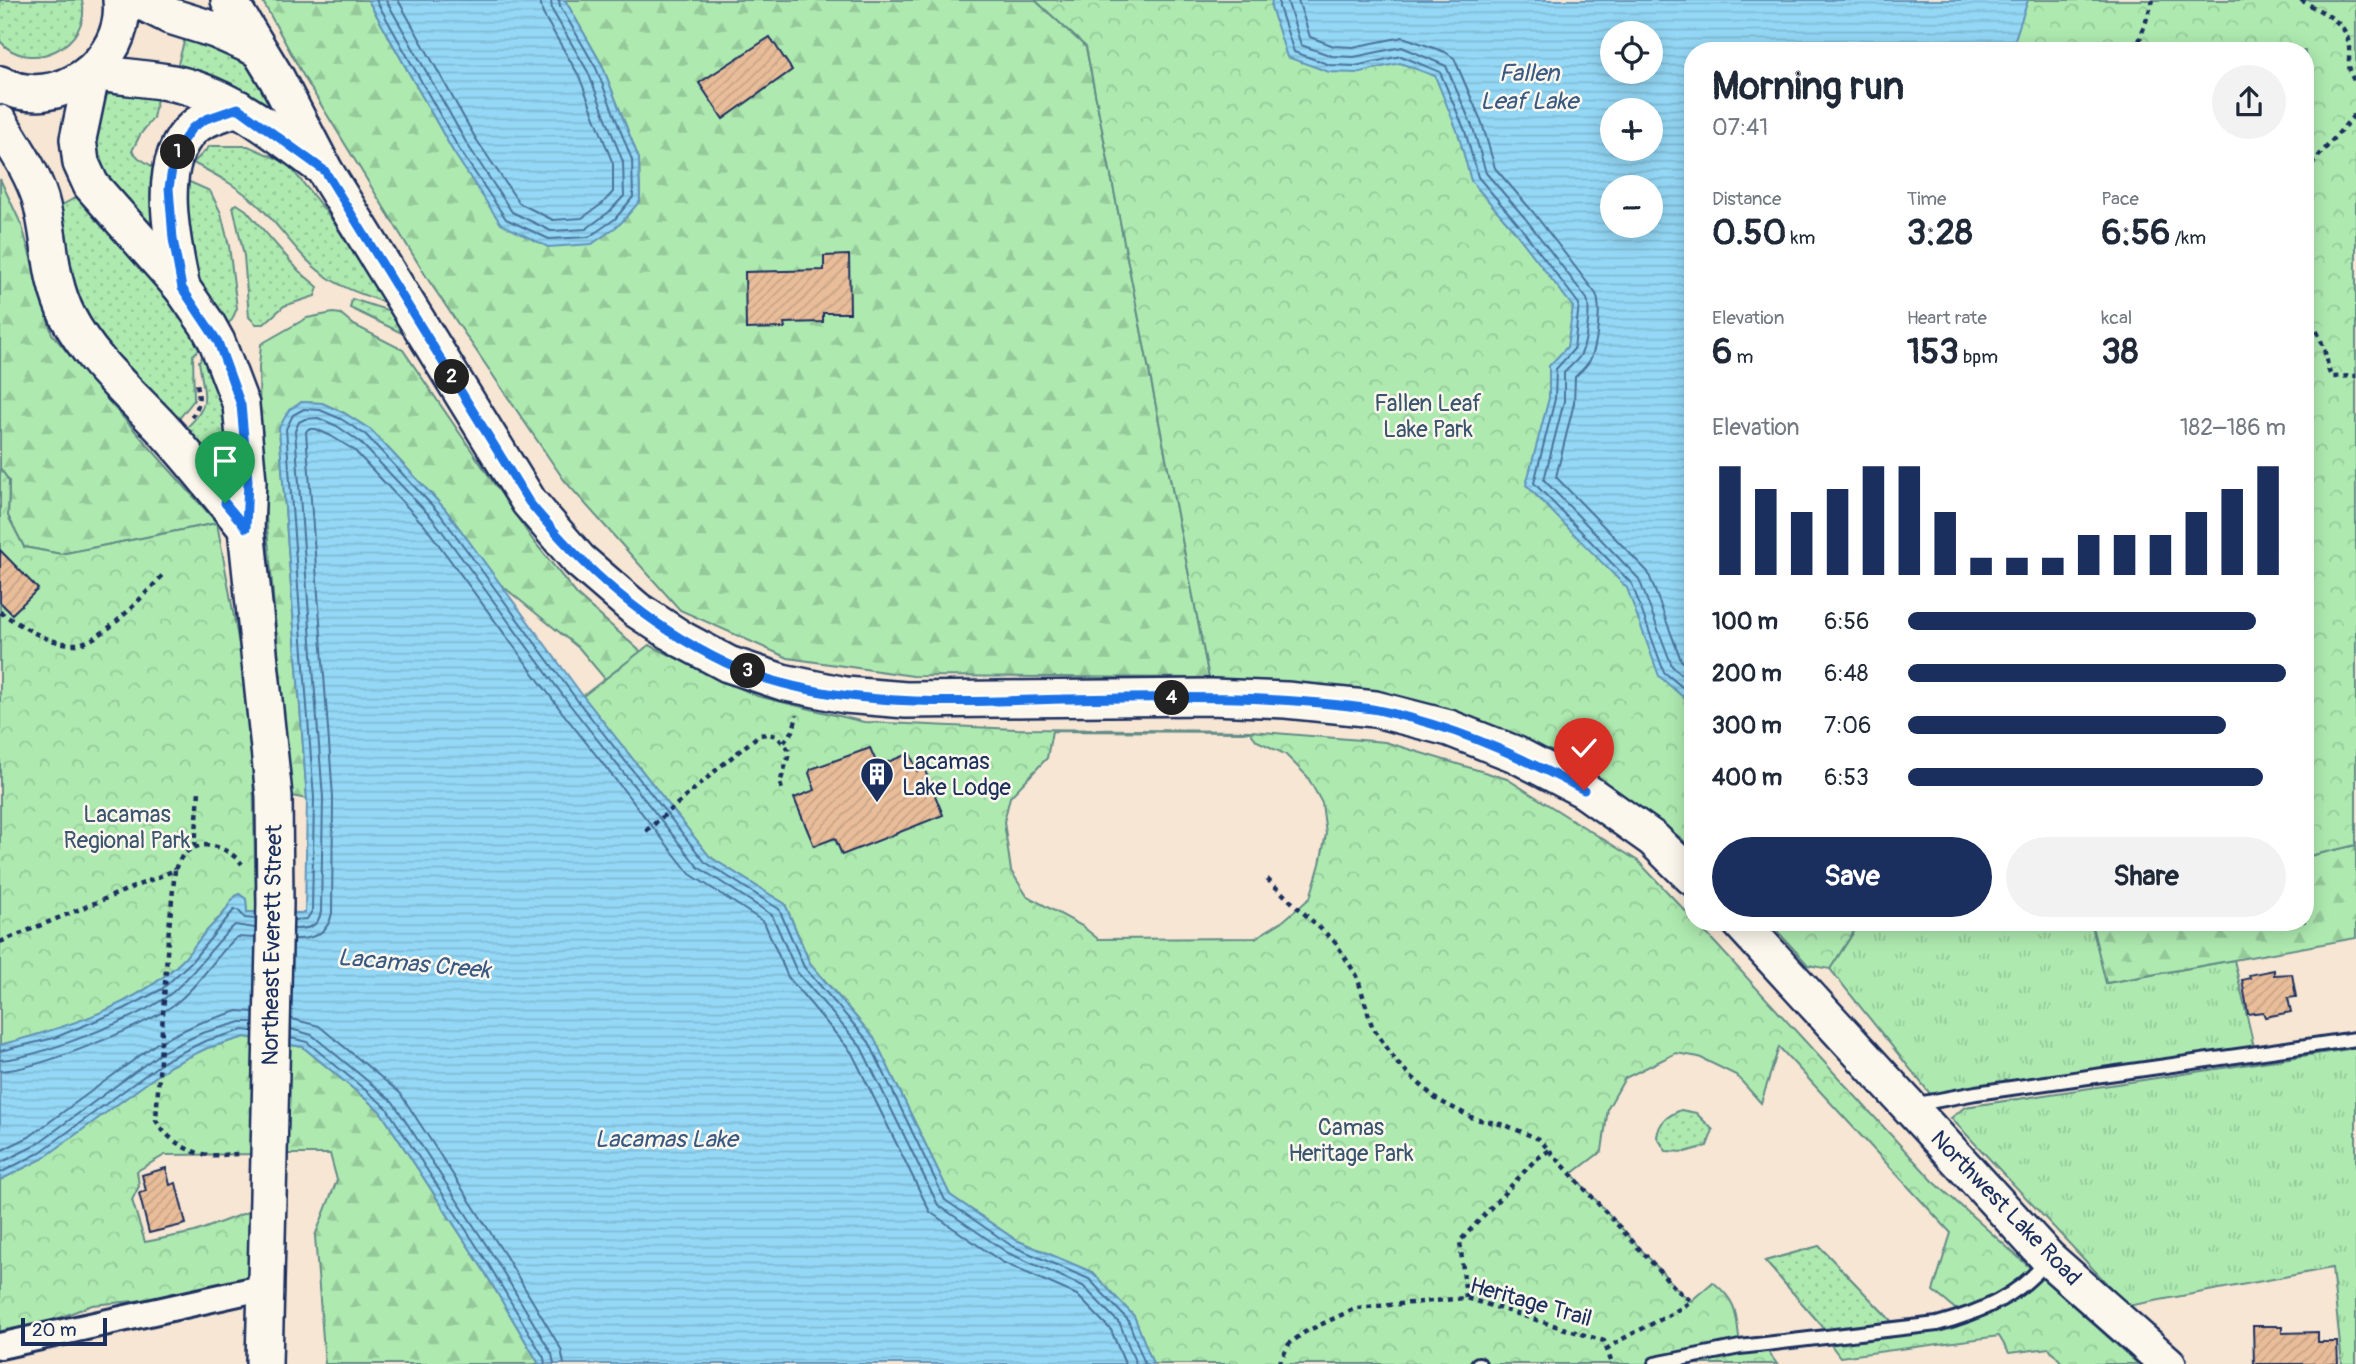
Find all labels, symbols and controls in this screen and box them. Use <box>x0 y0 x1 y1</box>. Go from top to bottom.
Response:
map controls <box>1600 21 1663 238</box>
button: locate <box>1600 21 1663 84</box>
water label: Fallen Leaf Lake <box>1480 59 1580 116</box>
text: Morning run <box>1712 63 1904 111</box>
button: share <box>2212 65 2286 139</box>
button: + <box>1600 98 1663 161</box>
text: 07:41 <box>1712 113 1768 142</box>
pin: 1 <box>160 134 196 170</box>
text: 1 <box>174 139 181 163</box>
button: − <box>1600 175 1663 238</box>
text: Distance <box>1712 187 1781 211</box>
text: Time <box>1907 187 1946 211</box>
text: Pace <box>2101 187 2139 211</box>
text: 0.50 <box>1712 211 1786 255</box>
text: 3:28 <box>1907 211 1973 255</box>
text: 6:56 <box>2101 211 2170 255</box>
text: km <box>1786 226 1815 250</box>
text: /km <box>2170 226 2206 250</box>
text: Elevation <box>1712 306 1784 330</box>
text: Heart rate <box>1907 306 1987 330</box>
text: kcal <box>2101 306 2132 330</box>
text: 6 <box>1712 330 1732 374</box>
text: 153 <box>1907 330 1959 374</box>
text: 38 <box>2101 330 2139 374</box>
text: m <box>1732 345 1753 369</box>
text: bpm <box>1959 345 1998 369</box>
pin: 2 <box>434 360 470 394</box>
text: 2 <box>446 364 457 388</box>
park label: Fallen Leaf Lake Park <box>1374 389 1482 444</box>
text: Elevation <box>1712 413 1800 442</box>
text: 182–186 m <box>2180 413 2286 442</box>
pin <box>195 431 255 503</box>
icon: arrive <box>206 442 244 480</box>
text: 100 m <box>1712 607 1778 636</box>
text: 6:56 <box>1824 607 1869 636</box>
pin: 3 <box>730 654 766 688</box>
text: 3 <box>742 658 753 682</box>
text: 200 m <box>1712 659 1782 688</box>
text: 6:48 <box>1824 659 1868 688</box>
pin: 4 <box>1154 680 1190 716</box>
text: 4 <box>1166 685 1177 709</box>
text: 300 m <box>1712 711 1782 740</box>
text: 7:06 <box>1824 711 1871 740</box>
pin <box>1554 718 1614 790</box>
icon: check <box>1565 729 1603 767</box>
place label: Lacamas Lake Lodge <box>902 747 1012 802</box>
building icon: Lacamas Lake Lodge <box>858 755 896 804</box>
text: 400 m <box>1712 763 1782 792</box>
text: 6:53 <box>1824 763 1869 792</box>
park label: Lacamas Regional Park <box>64 800 191 855</box>
street label: Northeast Everett Street <box>255 823 289 1066</box>
button: Save <box>1712 837 1992 917</box>
button: Share <box>2006 837 2286 917</box>
water label: Lacamas Creek <box>337 943 493 985</box>
park label: Camas Heritage Park <box>1288 1113 1414 1168</box>
street label: Northwest Lake Road <box>1924 1124 2088 1292</box>
water label: Lacamas Lake <box>595 1125 740 1154</box>
street label: Heritage Trail <box>1467 1271 1595 1333</box>
scale bar <box>21 1315 107 1347</box>
text: 20 m <box>32 1318 77 1342</box>

